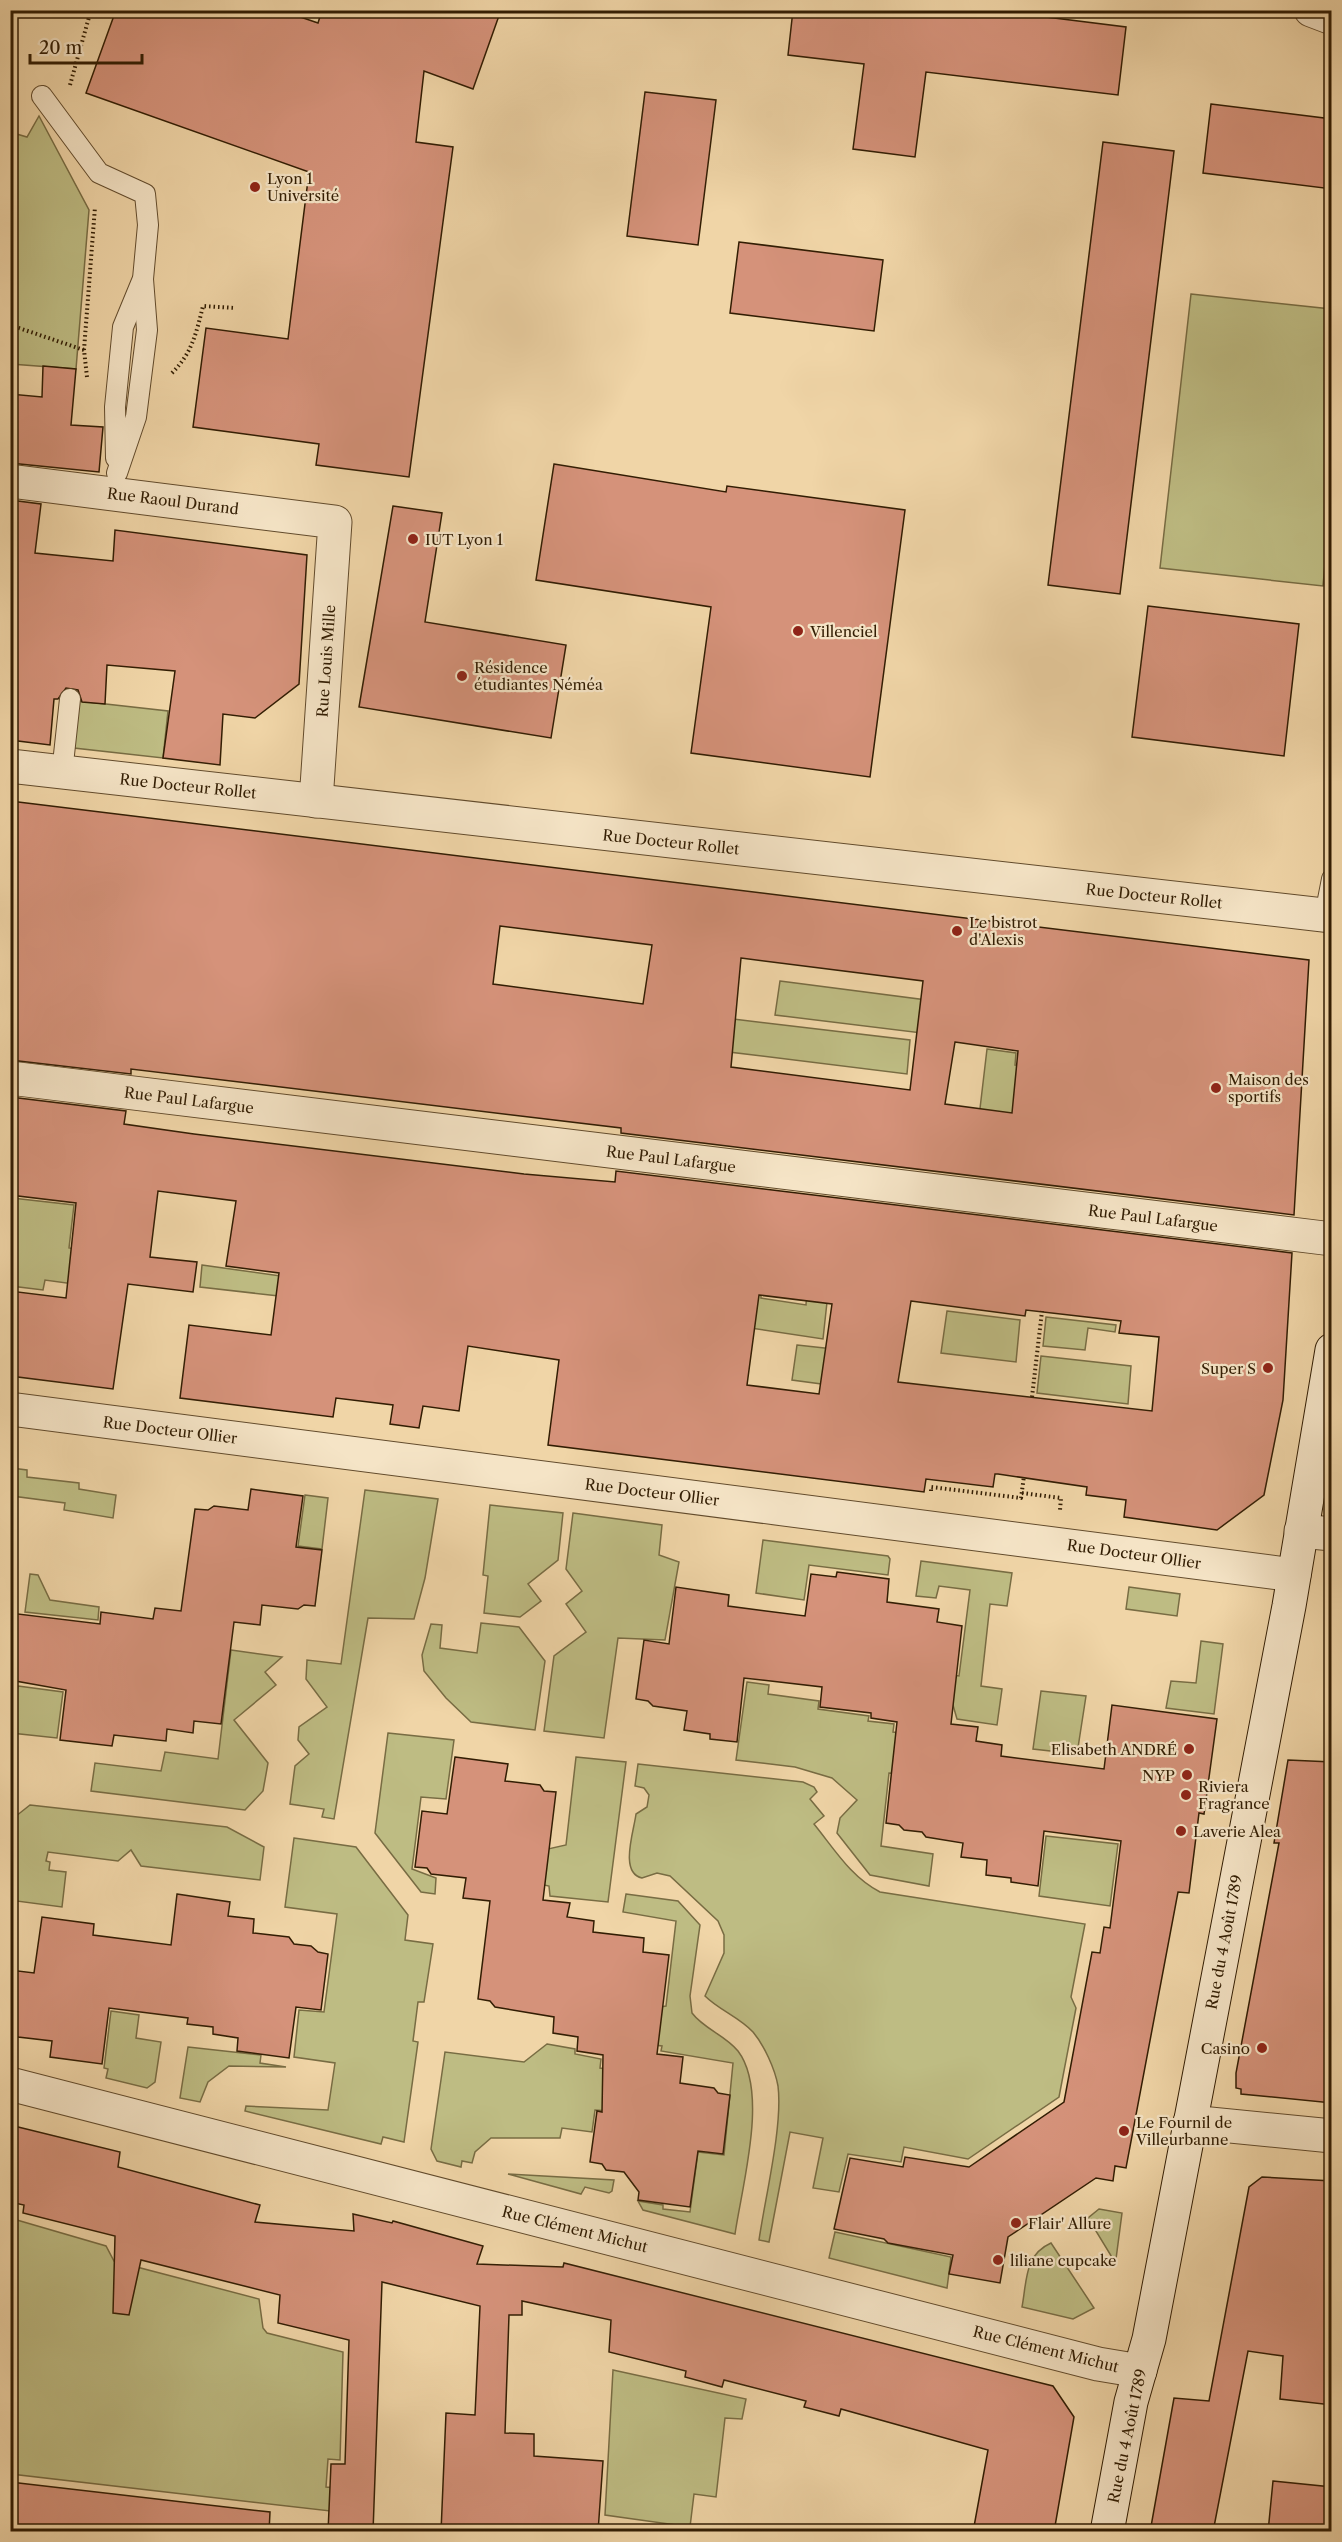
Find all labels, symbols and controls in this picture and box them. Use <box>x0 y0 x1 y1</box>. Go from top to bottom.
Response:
scale bar <box>30 27 142 65</box>
text: 20 m <box>39 37 83 59</box>
place label: Lyon 1 Université <box>267 169 339 205</box>
marker: Lyon 1 Université <box>248 180 262 194</box>
street label: Rue Raoul Durand <box>106 483 240 519</box>
place label: IUT Lyon 1 <box>425 530 504 549</box>
marker: IUT Lyon 1 <box>406 532 420 546</box>
street label: Rue Louis Mille <box>313 604 339 718</box>
place label: Villenciel <box>809 622 878 641</box>
marker: Villenciel <box>791 624 805 638</box>
place label: Résidence étudiantes Néméa <box>474 658 603 694</box>
marker: Résidence étudiantes Néméa <box>455 669 469 683</box>
street label: Rue Docteur Rollet <box>119 769 258 803</box>
street label: Rue Docteur Rollet <box>602 825 741 859</box>
street label: Rue Docteur Rollet <box>1085 879 1224 913</box>
place label: Le bistrot d'Alexis <box>969 913 1038 949</box>
marker: Le bistrot d'Alexis <box>950 924 964 938</box>
place label: Maison des sportifs <box>1228 1070 1309 1106</box>
marker: Maison des sportifs <box>1209 1081 1223 1095</box>
street label: Rue Paul Lafargue <box>123 1083 255 1117</box>
street label: Rue Paul Lafargue <box>605 1142 737 1176</box>
street label: Rue Paul Lafargue <box>1087 1201 1219 1235</box>
place label: Super S <box>1201 1359 1256 1378</box>
marker: Super S <box>1261 1361 1275 1375</box>
street label: Rue Docteur Ollier <box>102 1412 239 1448</box>
street label: Rue Docteur Ollier <box>584 1474 721 1510</box>
street label: Rue Docteur Ollier <box>1066 1535 1203 1573</box>
place label: Elisabeth ANDRÉ <box>1051 1740 1177 1759</box>
marker: Elisabeth ANDRÉ <box>1182 1742 1196 1756</box>
place label: NYP <box>1142 1766 1175 1785</box>
marker: NYP <box>1180 1768 1194 1782</box>
place label: Riviera Fragrance <box>1198 1777 1270 1813</box>
marker: Riviera Fragrance <box>1179 1788 1193 1802</box>
place label: Laverie Alea <box>1193 1822 1281 1841</box>
marker: Laverie Alea <box>1174 1824 1188 1838</box>
street label: Rue du 4 Août 1789 <box>1202 1873 1246 2011</box>
place label: Casino <box>1201 2039 1250 2058</box>
marker: Casino <box>1255 2041 1269 2055</box>
place label: Le Fournil de Villeurbanne <box>1135 2113 1232 2149</box>
marker: Le Fournil de Villeurbanne <box>1117 2124 1131 2138</box>
street label: Rue Clément Michut <box>500 2202 651 2256</box>
place label: Flair' Allure <box>1028 2214 1111 2233</box>
marker: Flair' Allure <box>1009 2216 1023 2230</box>
place label: liliane cupcake <box>1010 2251 1116 2270</box>
marker: liliane cupcake <box>991 2253 1005 2267</box>
street label: Rue Clément Michut <box>971 2322 1122 2376</box>
street label: Rue du 4 Août 1789 <box>1103 2367 1151 2505</box>

